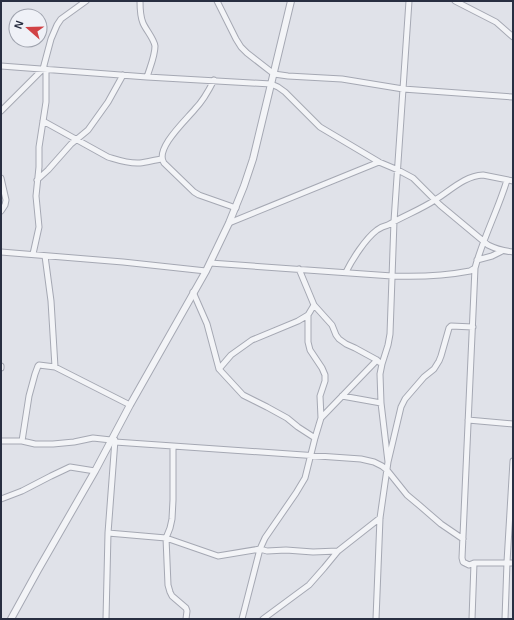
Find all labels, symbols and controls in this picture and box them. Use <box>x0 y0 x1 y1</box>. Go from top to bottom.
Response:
north arrow <box>8 8 48 48</box>
text: N <box>12 19 26 30</box>

